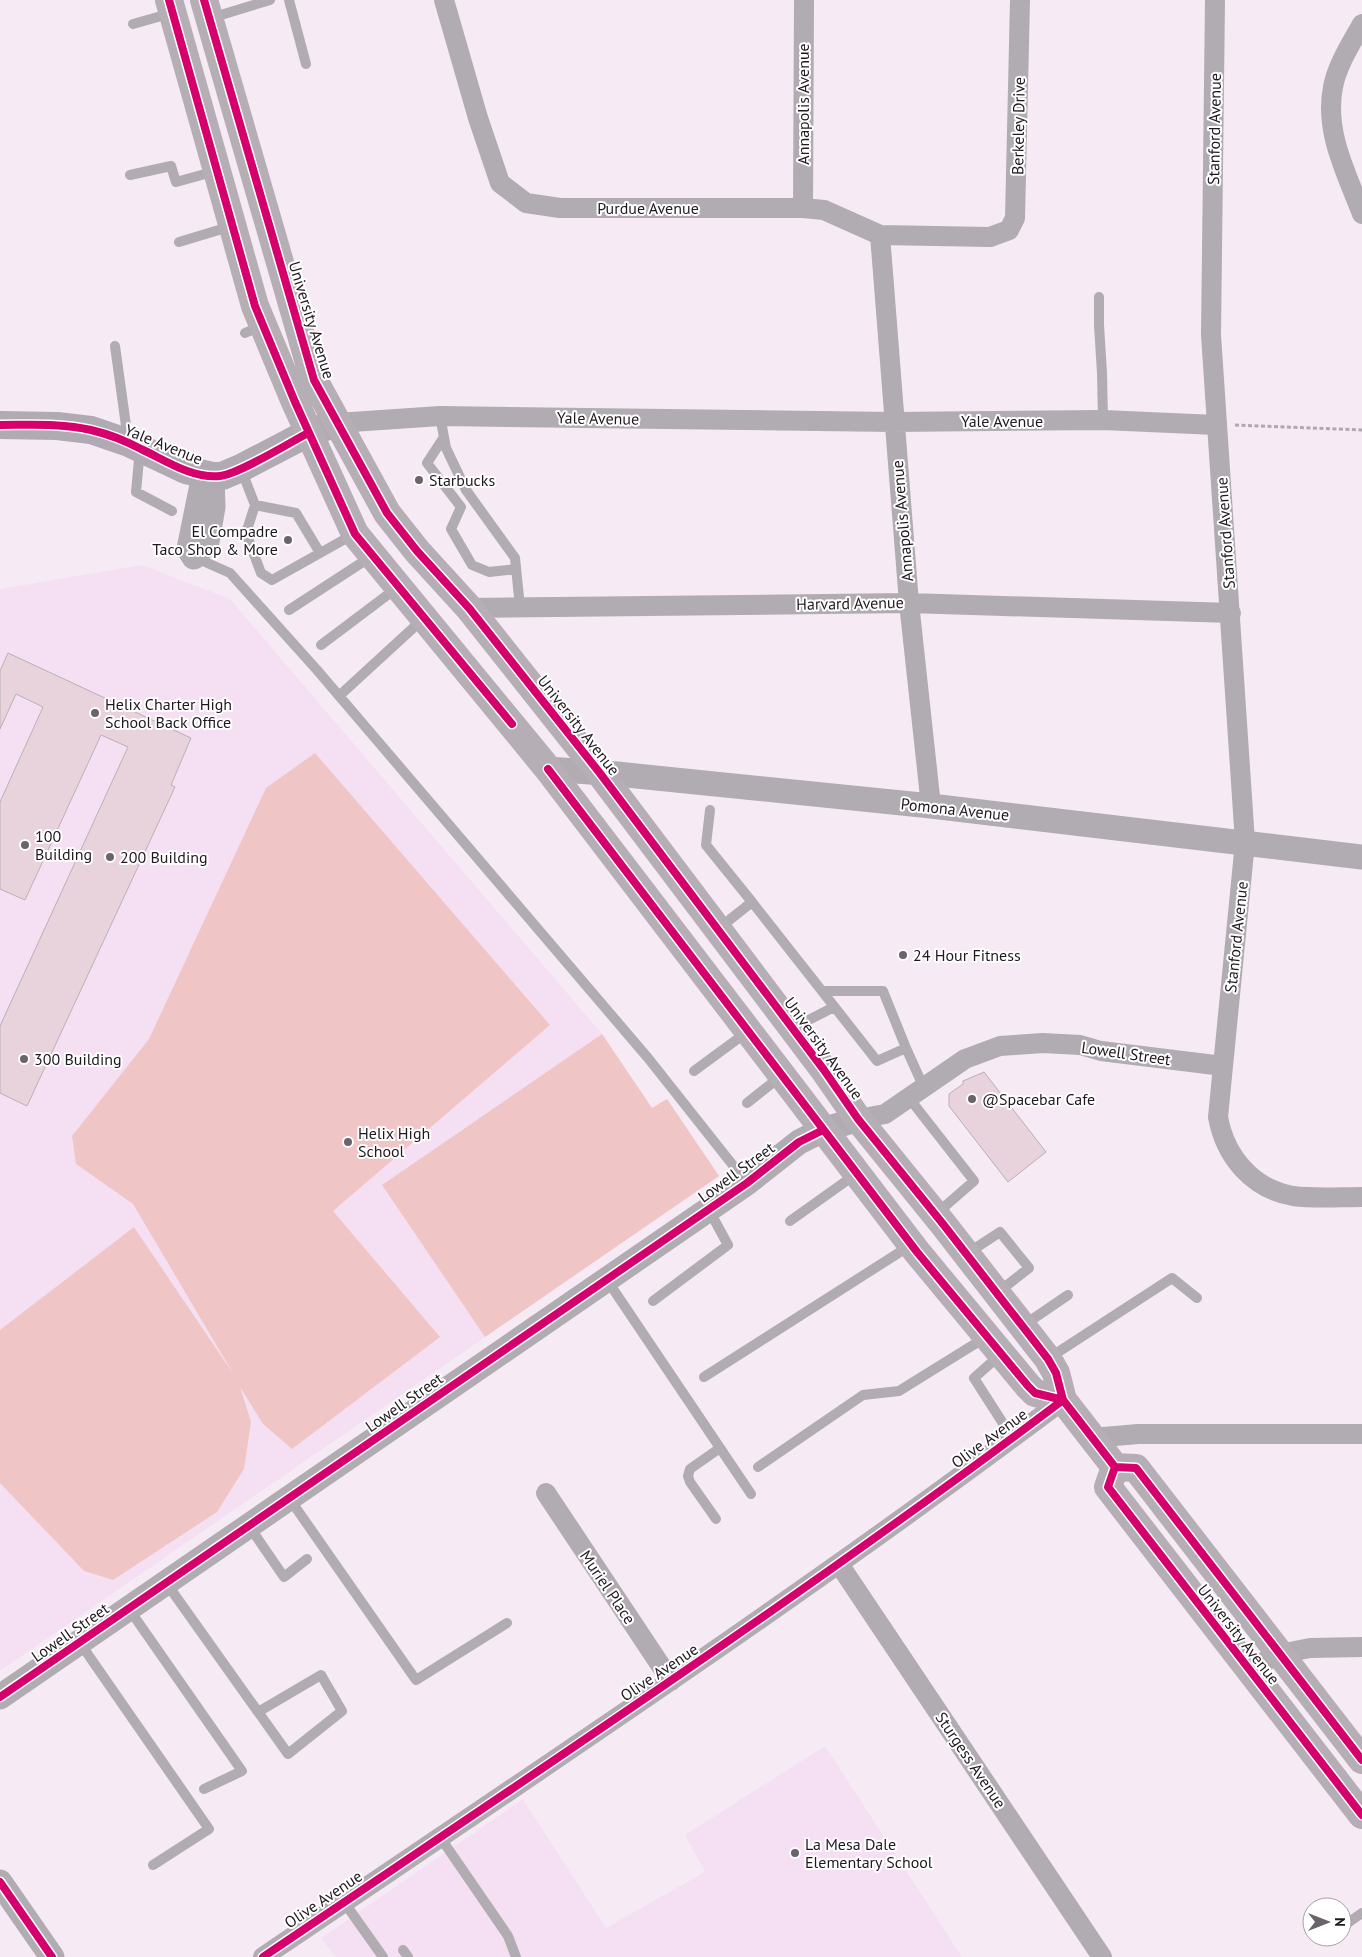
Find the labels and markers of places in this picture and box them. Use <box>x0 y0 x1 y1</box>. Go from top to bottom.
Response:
place label: Starbucks <box>429 470 495 490</box>
marker: Starbucks <box>413 474 425 486</box>
place label: El Compadre Taco Shop & More <box>152 521 278 559</box>
marker: El Compadre Taco Shop & More <box>282 534 294 546</box>
place label: Helix Charter High School Back Office <box>105 694 232 732</box>
marker: Helix Charter High School Back Office <box>89 707 101 719</box>
place label: 100 Building <box>35 826 92 864</box>
marker: 100 Building <box>19 839 31 851</box>
place label: 200 Building <box>120 847 208 867</box>
marker: 200 Building <box>104 851 116 863</box>
place label: 24 Hour Fitness <box>913 945 1021 965</box>
marker: 24 Hour Fitness <box>897 949 909 961</box>
place label: 300 Building <box>34 1049 122 1069</box>
marker: 300 Building <box>18 1053 30 1065</box>
place label: @Spacebar Cafe <box>982 1089 1095 1109</box>
marker: @Spacebar Cafe <box>966 1093 978 1105</box>
place label: Helix High School <box>358 1123 430 1161</box>
marker: Helix High School <box>342 1136 354 1148</box>
place label: La Mesa Dale Elementary School <box>805 1834 933 1872</box>
marker: La Mesa Dale Elementary School <box>789 1847 801 1859</box>

